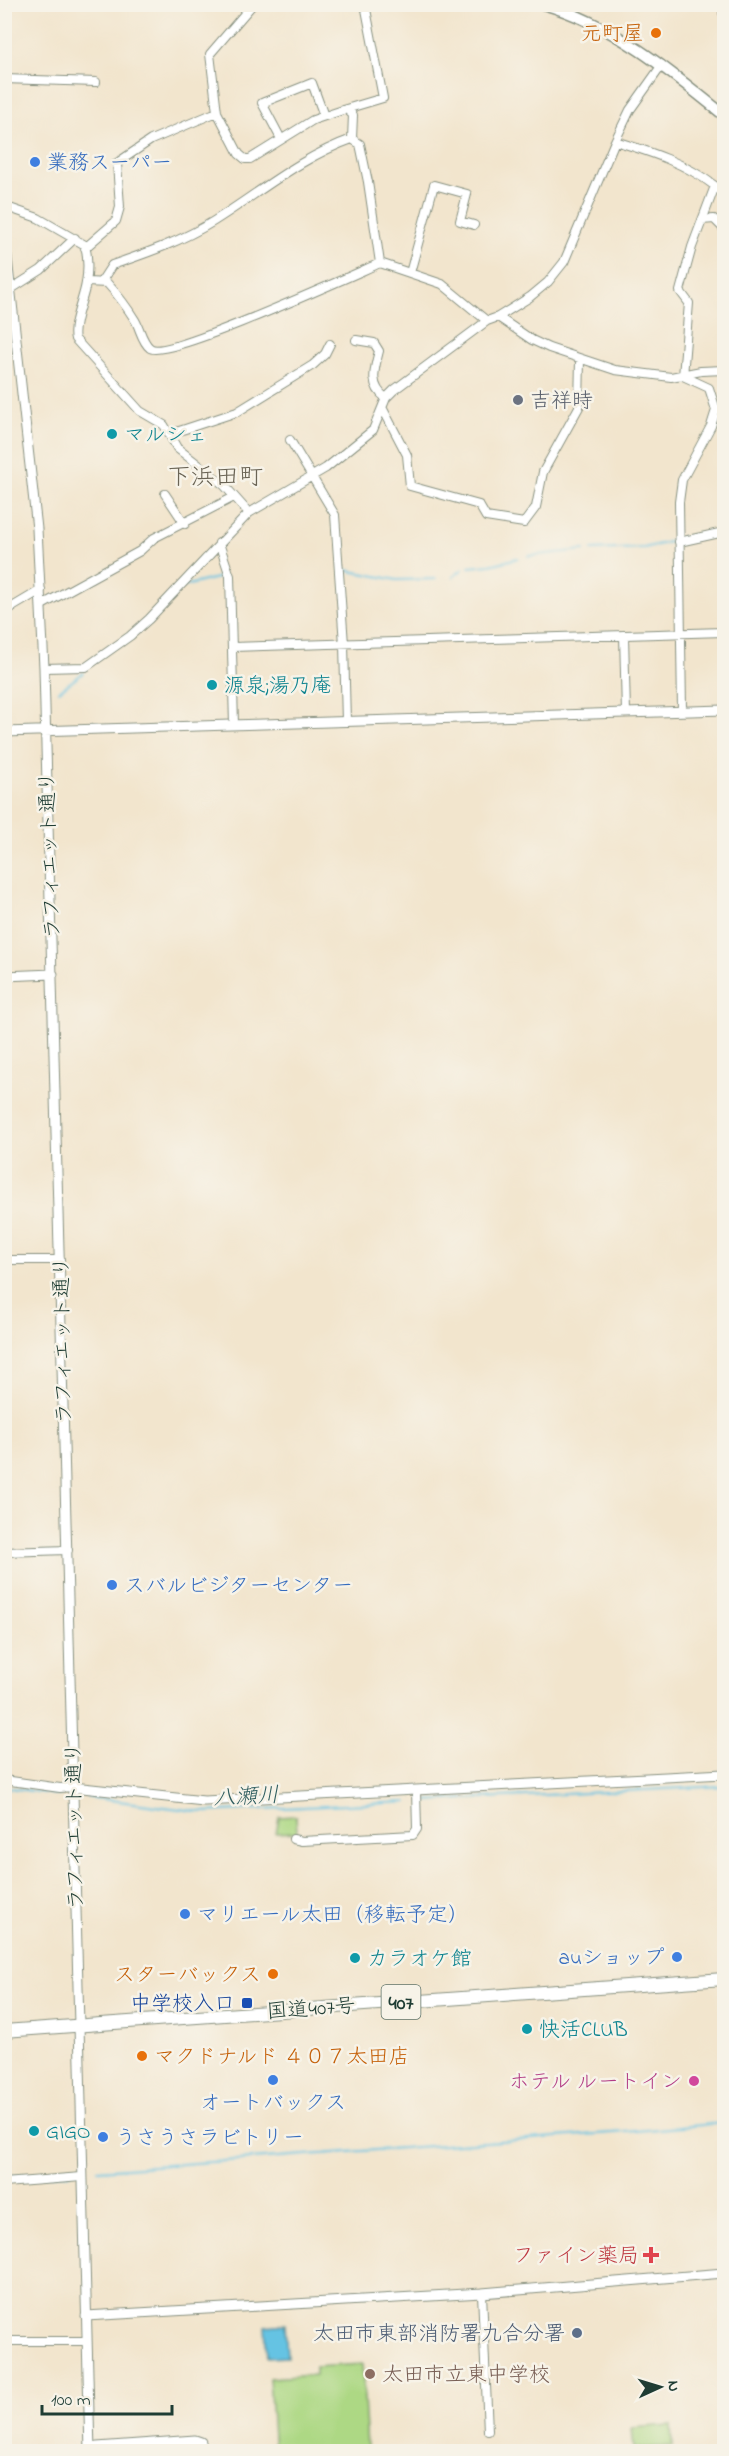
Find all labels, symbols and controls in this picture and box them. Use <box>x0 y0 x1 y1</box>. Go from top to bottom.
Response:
place label: 元町屋 <box>581 20 644 50</box>
marker: 元町屋 <box>649 26 663 40</box>
place label: 業務スーパー <box>47 149 172 179</box>
marker: 業務スーパー <box>28 155 42 169</box>
place label: 吉祥時 <box>530 387 593 417</box>
marker: 吉祥時 <box>511 393 525 407</box>
place label: マルシェ <box>124 421 208 451</box>
marker: マルシェ <box>105 427 119 441</box>
district label: 下浜田町 <box>167 461 263 496</box>
place label: 源泉;湯乃庵 <box>224 672 332 702</box>
marker: 源泉;湯乃庵 <box>205 678 219 692</box>
street label: ラフィエット通り <box>33 770 69 939</box>
street label: ラフィエット通り <box>48 1256 80 1424</box>
place label: スバルビジターセンター <box>124 1572 353 1602</box>
marker: スバルビジターセンター <box>105 1578 119 1592</box>
street label: ラフィエット通り <box>60 1742 92 1910</box>
water label: 八瀬川 <box>212 1780 280 1816</box>
place label: マリエール太田（移転予定） <box>197 1901 469 1931</box>
marker: マリエール太田（移転予定） <box>178 1907 192 1921</box>
place label: auショップ <box>559 1944 665 1974</box>
place label: カラオケ館 <box>367 1945 472 1975</box>
marker: auショップ <box>670 1950 684 1964</box>
marker: カラオケ館 <box>348 1951 362 1965</box>
place label: スターバックス <box>114 1961 261 1991</box>
marker: スターバックス <box>266 1967 280 1981</box>
road number: 407 <box>382 1985 420 2019</box>
place label: 中学校入口 <box>130 1990 235 2020</box>
street label: 国道407号 <box>266 1992 357 2028</box>
marker: 中学校入口 <box>240 1996 254 2010</box>
place label: 快活CLUB <box>539 2016 628 2046</box>
marker: 快活CLUB <box>520 2022 534 2036</box>
place label: マクドナルド ４０７太田店 <box>154 2043 410 2073</box>
marker: マクドナルド ４０７太田店 <box>135 2049 149 2063</box>
place label: ホテル ルートイン <box>509 2068 682 2098</box>
marker: オートバックス <box>266 2073 280 2087</box>
marker: ホテル ルートイン <box>687 2074 701 2088</box>
place label: オートバックス <box>200 2089 346 2119</box>
place label: GIGO <box>46 2118 90 2148</box>
marker: GIGO <box>27 2124 41 2138</box>
place label: うさうさラビトリー <box>115 2124 304 2154</box>
marker: うさうさラビトリー <box>96 2130 110 2144</box>
place label: ファイン薬局 <box>513 2242 639 2272</box>
marker: ファイン薬局 <box>644 2248 658 2262</box>
place label: 太田市東部消防署九合分署 <box>313 2320 565 2350</box>
marker: 太田市東部消防署九合分署 <box>570 2326 584 2340</box>
north arrow <box>630 2357 690 2417</box>
place label: 太田市立東中学校 <box>382 2361 550 2391</box>
marker: 太田市立東中学校 <box>363 2367 377 2381</box>
scale bar <box>42 2378 172 2416</box>
text: N <box>661 2380 685 2393</box>
text: 100 m <box>51 2388 91 2414</box>

